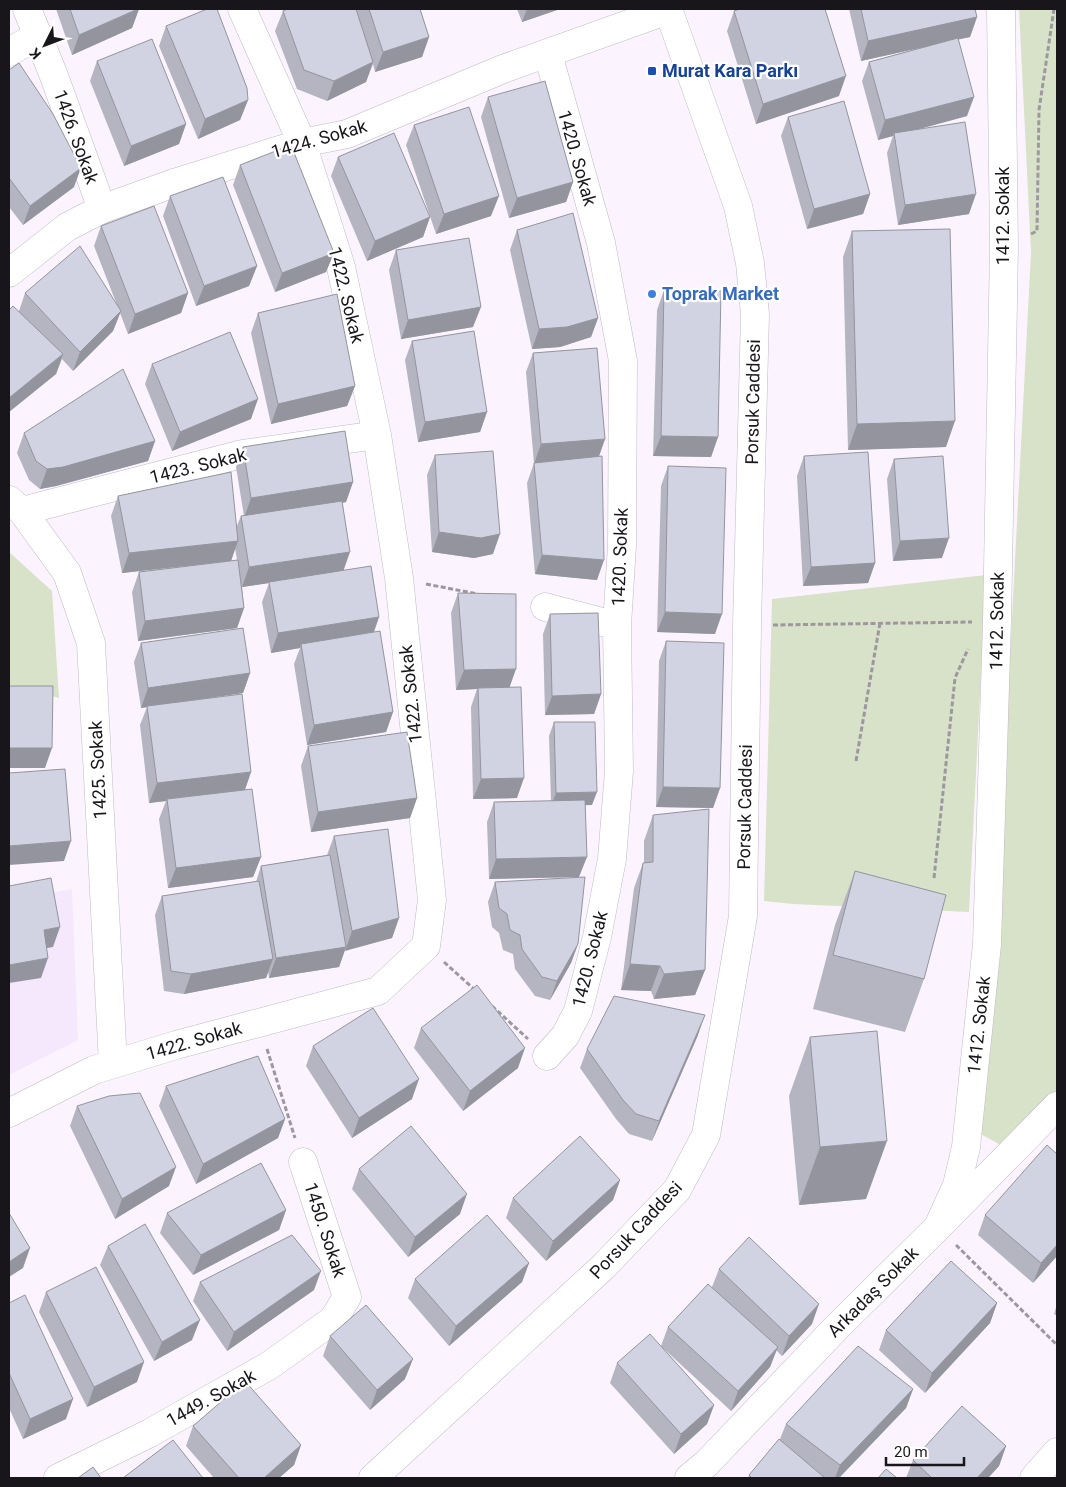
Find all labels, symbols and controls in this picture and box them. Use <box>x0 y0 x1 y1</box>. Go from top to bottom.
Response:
north arrow <box>20 20 70 70</box>
text: K <box>26 45 44 62</box>
place label: Murat Kara Parkı <box>662 60 798 81</box>
marker: Murat Kara Parkı <box>646 65 658 77</box>
street label: 1426. Sokak <box>50 87 104 188</box>
street label: 1420. Sokak <box>554 108 601 209</box>
street label: 1424. Sokak <box>269 115 370 162</box>
street label: 1412. Sokak <box>992 166 1013 265</box>
street label: 1422. Sokak <box>324 244 369 346</box>
place label: Toprak Market <box>662 283 779 304</box>
marker: Toprak Market <box>646 288 658 300</box>
street label: Porsuk Caddesi <box>741 339 764 465</box>
street label: 1423. Sokak <box>147 443 249 488</box>
street label: 1420. Sokak <box>607 506 632 607</box>
street label: 1412. Sokak <box>985 571 1008 671</box>
street label: 1422. Sokak <box>395 643 426 744</box>
street label: 1425. Sokak <box>84 719 111 820</box>
street label: Porsuk Caddesi <box>733 744 756 870</box>
street label: 1420. Sokak <box>567 908 612 1009</box>
street label: 1412. Sokak <box>963 974 994 1075</box>
street label: 1422. Sokak <box>144 1017 245 1064</box>
street label: Porsuk Caddesi <box>585 1177 686 1283</box>
street label: 1450. Sokak <box>300 1180 351 1281</box>
street label: Arkadaş Sokak <box>823 1241 923 1341</box>
street label: 1449. Sokak <box>163 1364 260 1431</box>
scale bar <box>886 1434 964 1466</box>
text: 20 m <box>894 1443 928 1461</box>

